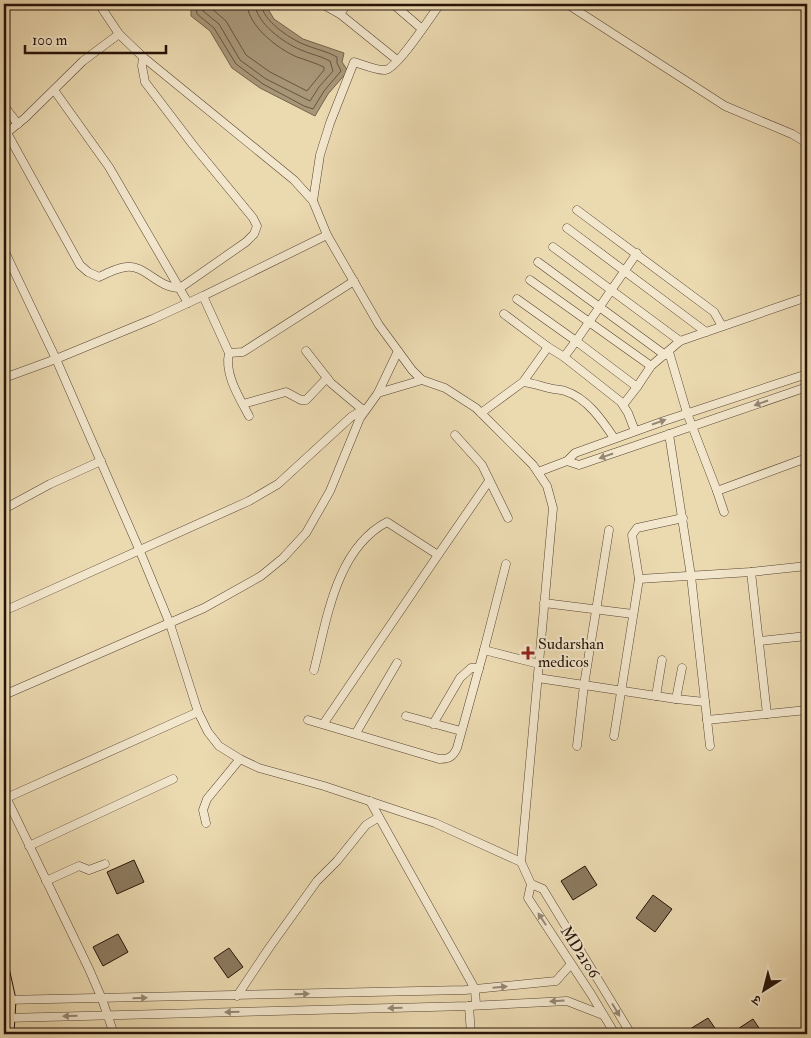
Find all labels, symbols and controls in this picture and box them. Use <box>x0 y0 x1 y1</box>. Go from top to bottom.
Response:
scale bar <box>25 22 166 54</box>
text: 100 m <box>32 31 68 50</box>
one-way arrow <box>753 399 768 407</box>
one-way arrow <box>652 418 667 425</box>
one-way arrow <box>599 452 614 460</box>
place label: Sudarshan medicos <box>538 634 604 672</box>
marker: Sudarshan medicos <box>522 647 534 659</box>
one-way arrow <box>537 912 547 926</box>
street label: MD2106 <box>556 922 605 983</box>
north arrow <box>738 966 788 1016</box>
one-way arrow <box>492 983 508 991</box>
one-way arrow <box>295 990 311 998</box>
text: उ <box>748 991 765 1010</box>
one-way arrow <box>132 994 148 1002</box>
one-way arrow <box>549 998 565 1006</box>
one-way arrow <box>611 1003 620 1016</box>
one-way arrow <box>386 1004 402 1012</box>
one-way arrow <box>224 1008 240 1016</box>
one-way arrow <box>62 1013 78 1021</box>

